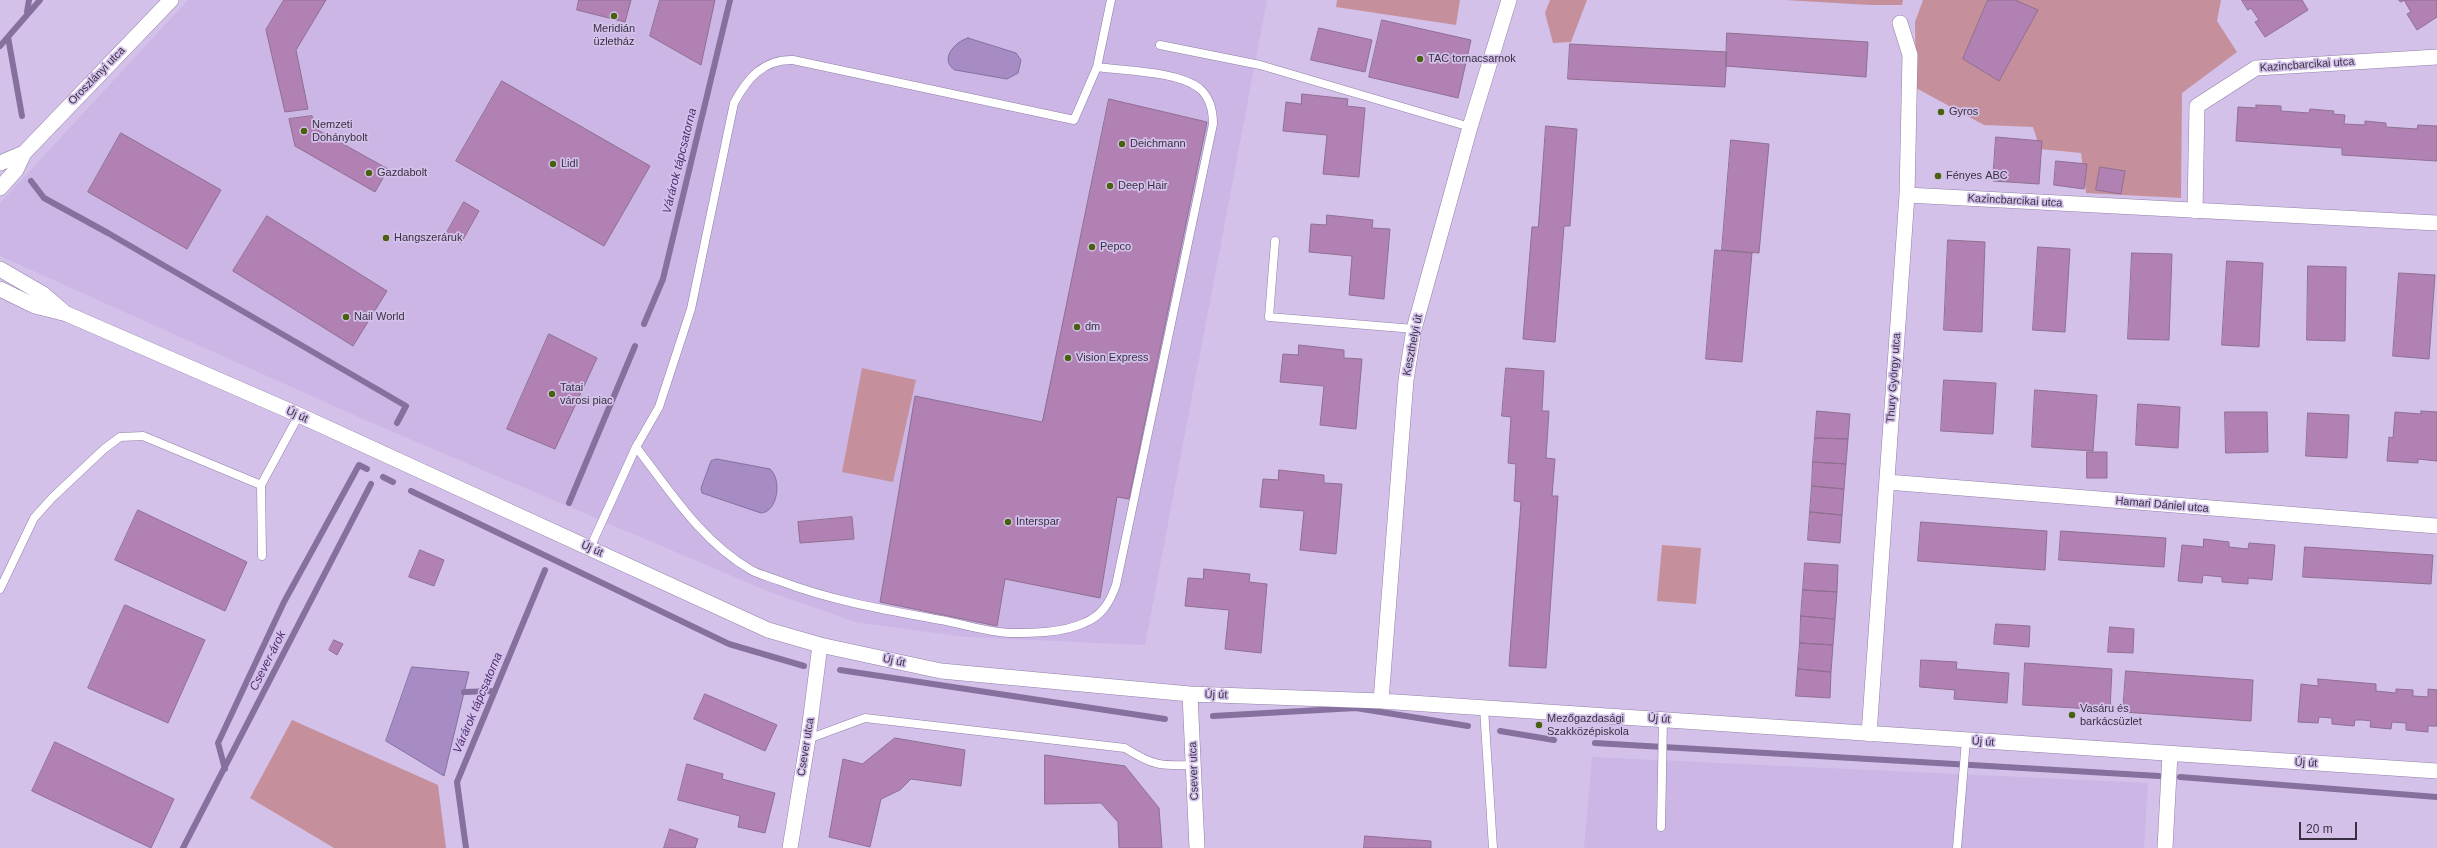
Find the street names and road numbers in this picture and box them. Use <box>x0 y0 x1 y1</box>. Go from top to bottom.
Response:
street label: Oroszlányi utca <box>66 44 128 108</box>
street label: Kazincbarcikai utca <box>2259 55 2355 75</box>
street label: Kazincbarcikai utca <box>1967 192 2063 210</box>
street label: Keszthelyi út <box>1401 313 1425 377</box>
street label: Thury György utca <box>1884 332 1904 424</box>
street label: Új út <box>284 404 310 426</box>
street label: Hamari Dániel utca <box>2115 494 2209 516</box>
street label: Új út <box>579 538 605 560</box>
street label: Új út <box>882 652 906 670</box>
street label: Új út <box>1204 688 1228 702</box>
street label: Új út <box>1647 712 1671 726</box>
street label: Csever utca <box>795 717 817 777</box>
street label: Új út <box>1971 735 1995 749</box>
street label: Csever utca <box>1186 741 1202 801</box>
street label: Új út <box>2294 756 2318 770</box>

